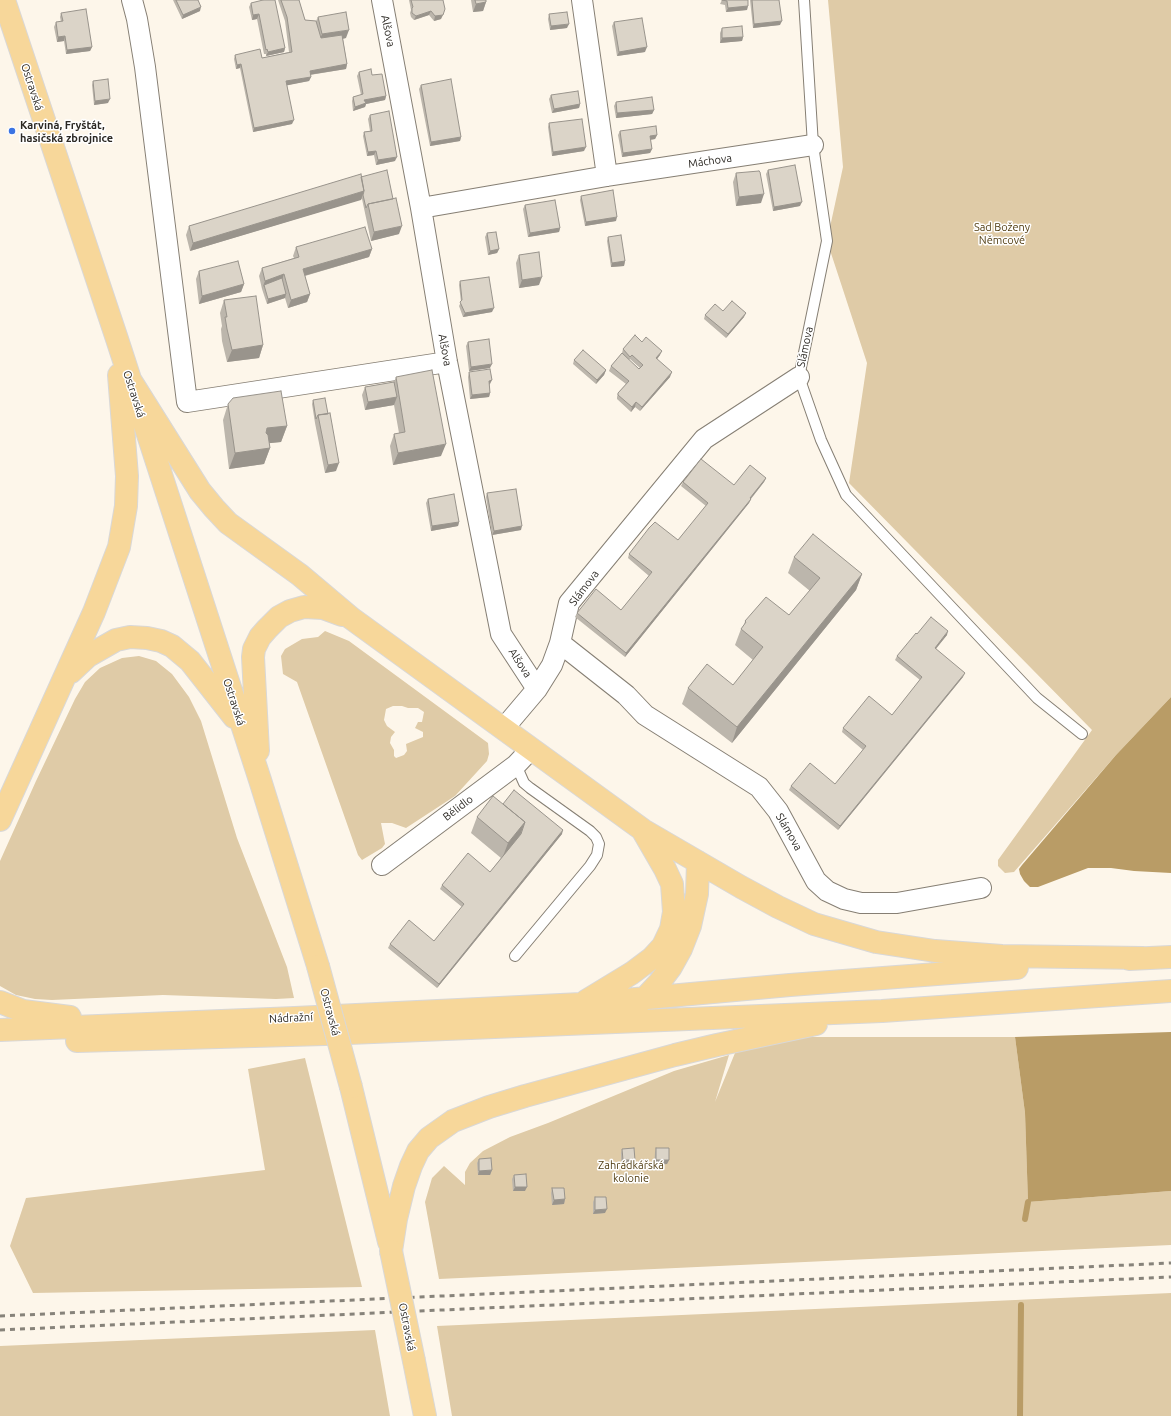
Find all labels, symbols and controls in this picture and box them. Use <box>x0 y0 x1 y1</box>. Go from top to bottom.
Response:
street label: Alšova <box>378 14 398 48</box>
street label: Ostravská <box>18 62 46 112</box>
place label: Karviná, Fryštát, hasičská zbrojnice <box>20 118 113 144</box>
marker: Karviná, Fryštát, hasičská zbrojnice <box>7 126 17 136</box>
street label: Máchova <box>687 151 733 171</box>
park label: Sad Boženy Němcové <box>974 220 1030 246</box>
street label: Slámova <box>794 325 816 369</box>
street label: Alšova <box>436 333 454 367</box>
street label: Ostravská <box>120 369 148 419</box>
street label: Slámova <box>566 568 602 608</box>
street label: Alšova <box>506 646 534 680</box>
street label: Ostravská <box>220 677 248 727</box>
street label: Bělidlo <box>440 792 476 824</box>
street label: Slámova <box>773 811 805 853</box>
street label: Ostravská <box>317 987 343 1037</box>
street label: Nádražní <box>269 1010 313 1026</box>
park label: Zahrádkářská kolonie <box>598 1158 664 1184</box>
street label: Ostravská <box>396 1302 418 1352</box>

